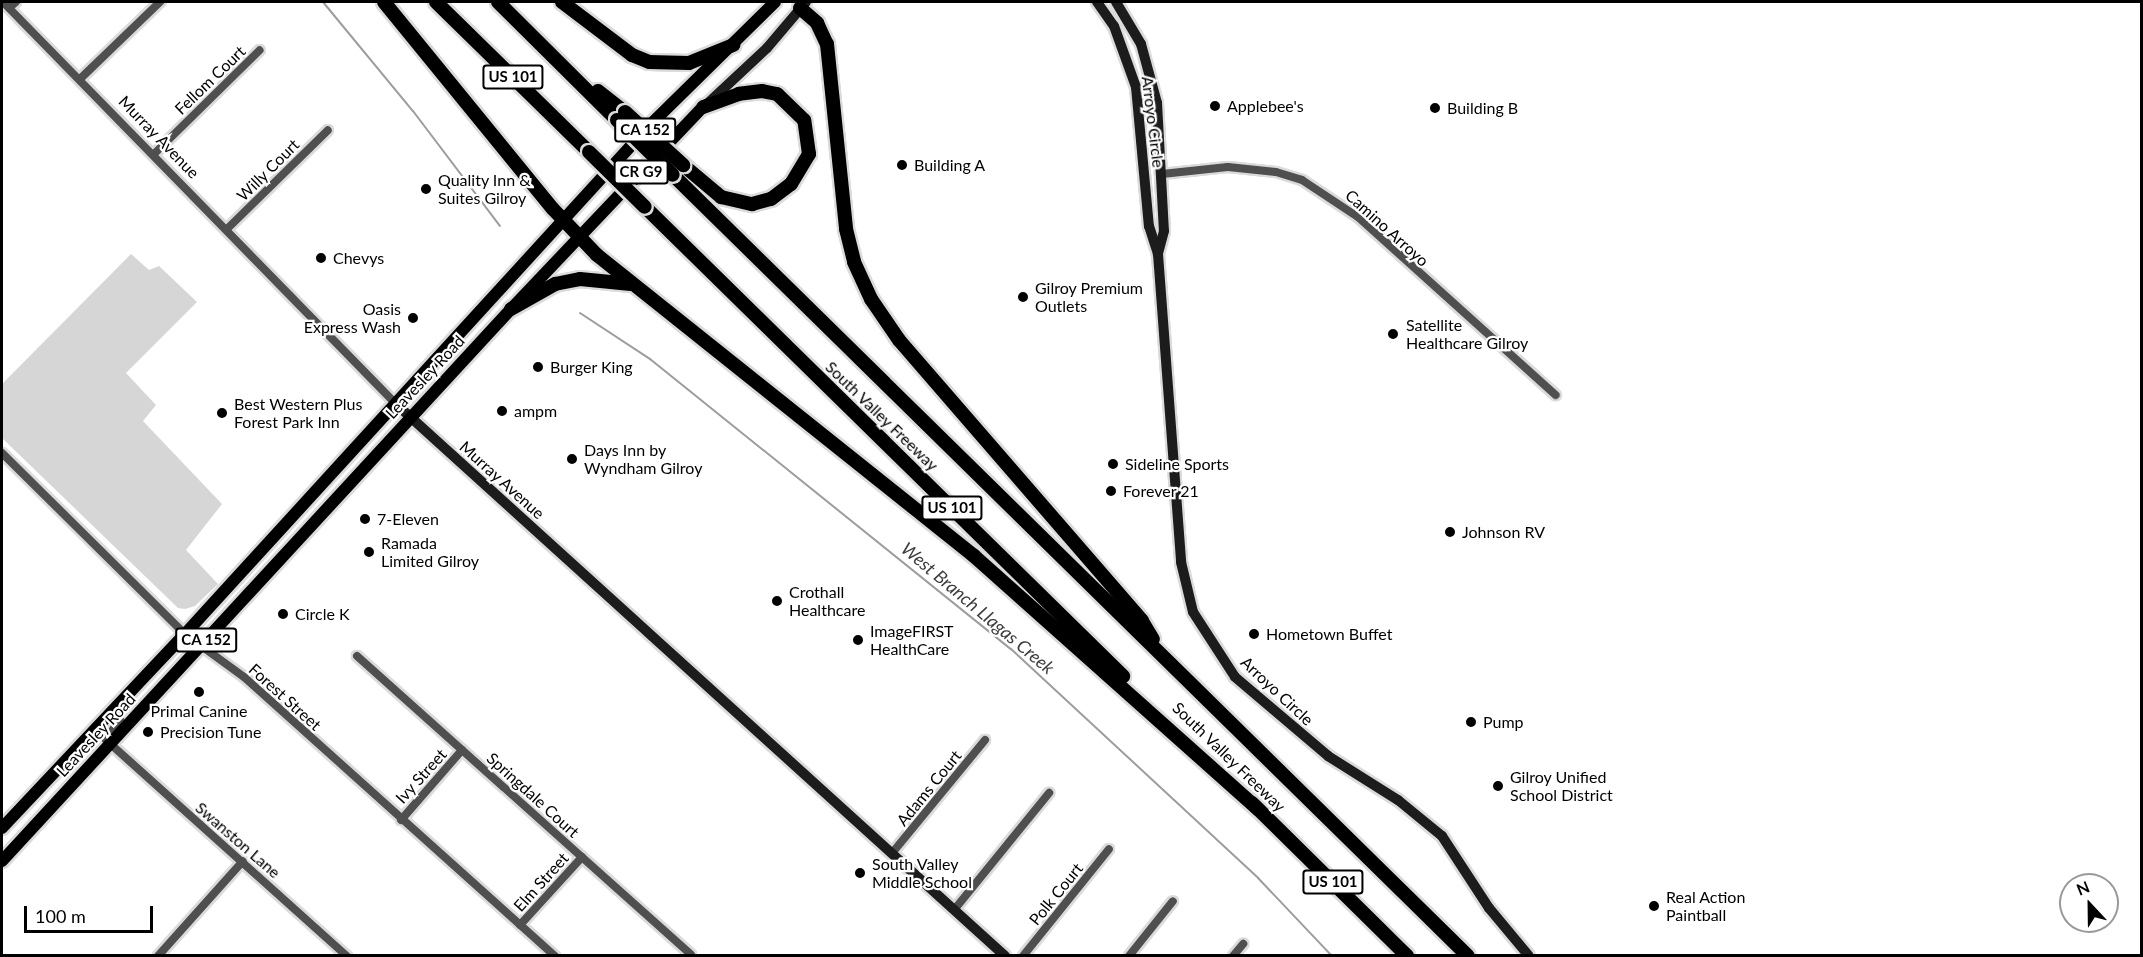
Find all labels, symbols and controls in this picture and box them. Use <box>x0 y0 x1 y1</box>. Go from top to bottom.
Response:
street label: Fellom Court <box>171 42 249 118</box>
road number: US 101 <box>482 65 544 89</box>
street label: Arroyo Circle <box>1138 75 1168 169</box>
street label: Murray Avenue <box>115 91 203 183</box>
place label: Applebee's <box>1227 96 1304 116</box>
place label: Building B <box>1447 98 1518 118</box>
marker: Applebee's <box>1208 99 1222 113</box>
marker: Building B <box>1428 101 1442 115</box>
road number: CA 152 <box>614 118 676 142</box>
street label: Willy Court <box>233 135 303 205</box>
place label: Building A <box>914 155 986 175</box>
marker: Building A <box>895 158 909 172</box>
road number: CR G9 <box>612 160 670 184</box>
place label: Quality Inn & Suites Gilroy <box>438 170 531 208</box>
marker: Quality Inn & Suites Gilroy <box>419 182 433 196</box>
street label: Camino Arroyo <box>1341 185 1433 271</box>
place label: Chevys <box>333 248 384 268</box>
marker: Chevys <box>314 251 328 265</box>
place label: Gilroy Premium Outlets <box>1035 278 1143 316</box>
marker: Gilroy Premium Outlets <box>1016 290 1030 304</box>
place label: Oasis Express Wash <box>303 299 401 337</box>
marker: Oasis Express Wash <box>406 311 420 325</box>
place label: Satellite Healthcare Gilroy <box>1406 315 1528 353</box>
marker: Satellite Healthcare Gilroy <box>1384 325 1402 343</box>
street label: Leavesley Road <box>381 331 469 423</box>
place label: Burger King <box>550 357 633 377</box>
street label: South Valley Freeway <box>821 357 943 475</box>
marker: Burger King <box>531 360 545 374</box>
place label: Best Western Plus Forest Park Inn <box>234 394 363 432</box>
place label: ampm <box>514 401 557 421</box>
marker: ampm <box>495 404 509 418</box>
marker: Best Western Plus Forest Park Inn <box>215 406 229 420</box>
street label: Murray Avenue <box>455 437 549 523</box>
place label: Days Inn by Wyndham Gilroy <box>584 440 702 478</box>
marker: Days Inn by Wyndham Gilroy <box>565 452 579 466</box>
place label: Sideline Sports <box>1125 454 1229 474</box>
marker: Sideline Sports <box>1106 457 1120 471</box>
place label: Forever 21 <box>1123 481 1199 501</box>
marker: Forever 21 <box>1104 484 1118 498</box>
road number: US 101 <box>920 496 984 520</box>
place label: 7-Eleven <box>377 509 439 529</box>
marker: 7-Eleven <box>358 512 372 526</box>
place label: Johnson RV <box>1462 522 1545 542</box>
marker: Johnson RV <box>1443 525 1457 539</box>
place label: Ramada Limited Gilroy <box>381 533 479 571</box>
water label: West Branch Llagas Creek <box>897 538 1059 678</box>
marker: Ramada Limited Gilroy <box>362 545 376 559</box>
place label: Crothall Healthcare <box>789 582 865 620</box>
marker: Crothall Healthcare <box>770 594 784 608</box>
place label: Circle K <box>295 604 350 624</box>
marker: Circle K <box>276 607 290 621</box>
place label: ImageFIRST HealthCare <box>870 621 954 659</box>
place label: Hometown Buffet <box>1266 624 1392 644</box>
marker: Hometown Buffet <box>1247 627 1261 641</box>
road number: CA 152 <box>174 628 238 652</box>
marker: ImageFIRST HealthCare <box>851 633 865 647</box>
street label: Arroyo Circle <box>1237 653 1317 729</box>
street label: Forest Street <box>245 660 325 734</box>
marker: Primal Canine <box>192 685 206 699</box>
street label: Leavesley Road <box>52 689 140 781</box>
street label: South Valley Freeway <box>1168 698 1290 816</box>
place label: Primal Canine <box>151 701 247 721</box>
place label: Pump <box>1483 712 1524 732</box>
marker: Pump <box>1464 715 1478 729</box>
place label: Precision Tune <box>160 722 262 742</box>
marker: Precision Tune <box>141 725 155 739</box>
street label: Ivy Street <box>391 745 451 807</box>
street label: Adams Court <box>893 746 965 830</box>
street label: Springdale Court <box>483 749 583 841</box>
place label: Gilroy Unified School District <box>1510 767 1613 805</box>
marker: Gilroy Unified School District <box>1491 779 1505 793</box>
street label: Swanston Lane <box>192 798 284 882</box>
street label: Elm Street <box>510 849 572 915</box>
place label: South Valley Middle School <box>872 854 972 892</box>
street label: Polk Court <box>1025 859 1087 929</box>
marker: South Valley Middle School <box>853 866 867 880</box>
road number: US 101 <box>1302 870 1364 894</box>
north arrow <box>2059 873 2119 933</box>
text: N <box>2074 877 2092 899</box>
place label: Real Action Paintball <box>1666 887 1746 925</box>
scale bar <box>27 894 156 932</box>
marker: Real Action Paintball <box>1647 899 1661 913</box>
text: 100 m <box>35 905 86 927</box>

